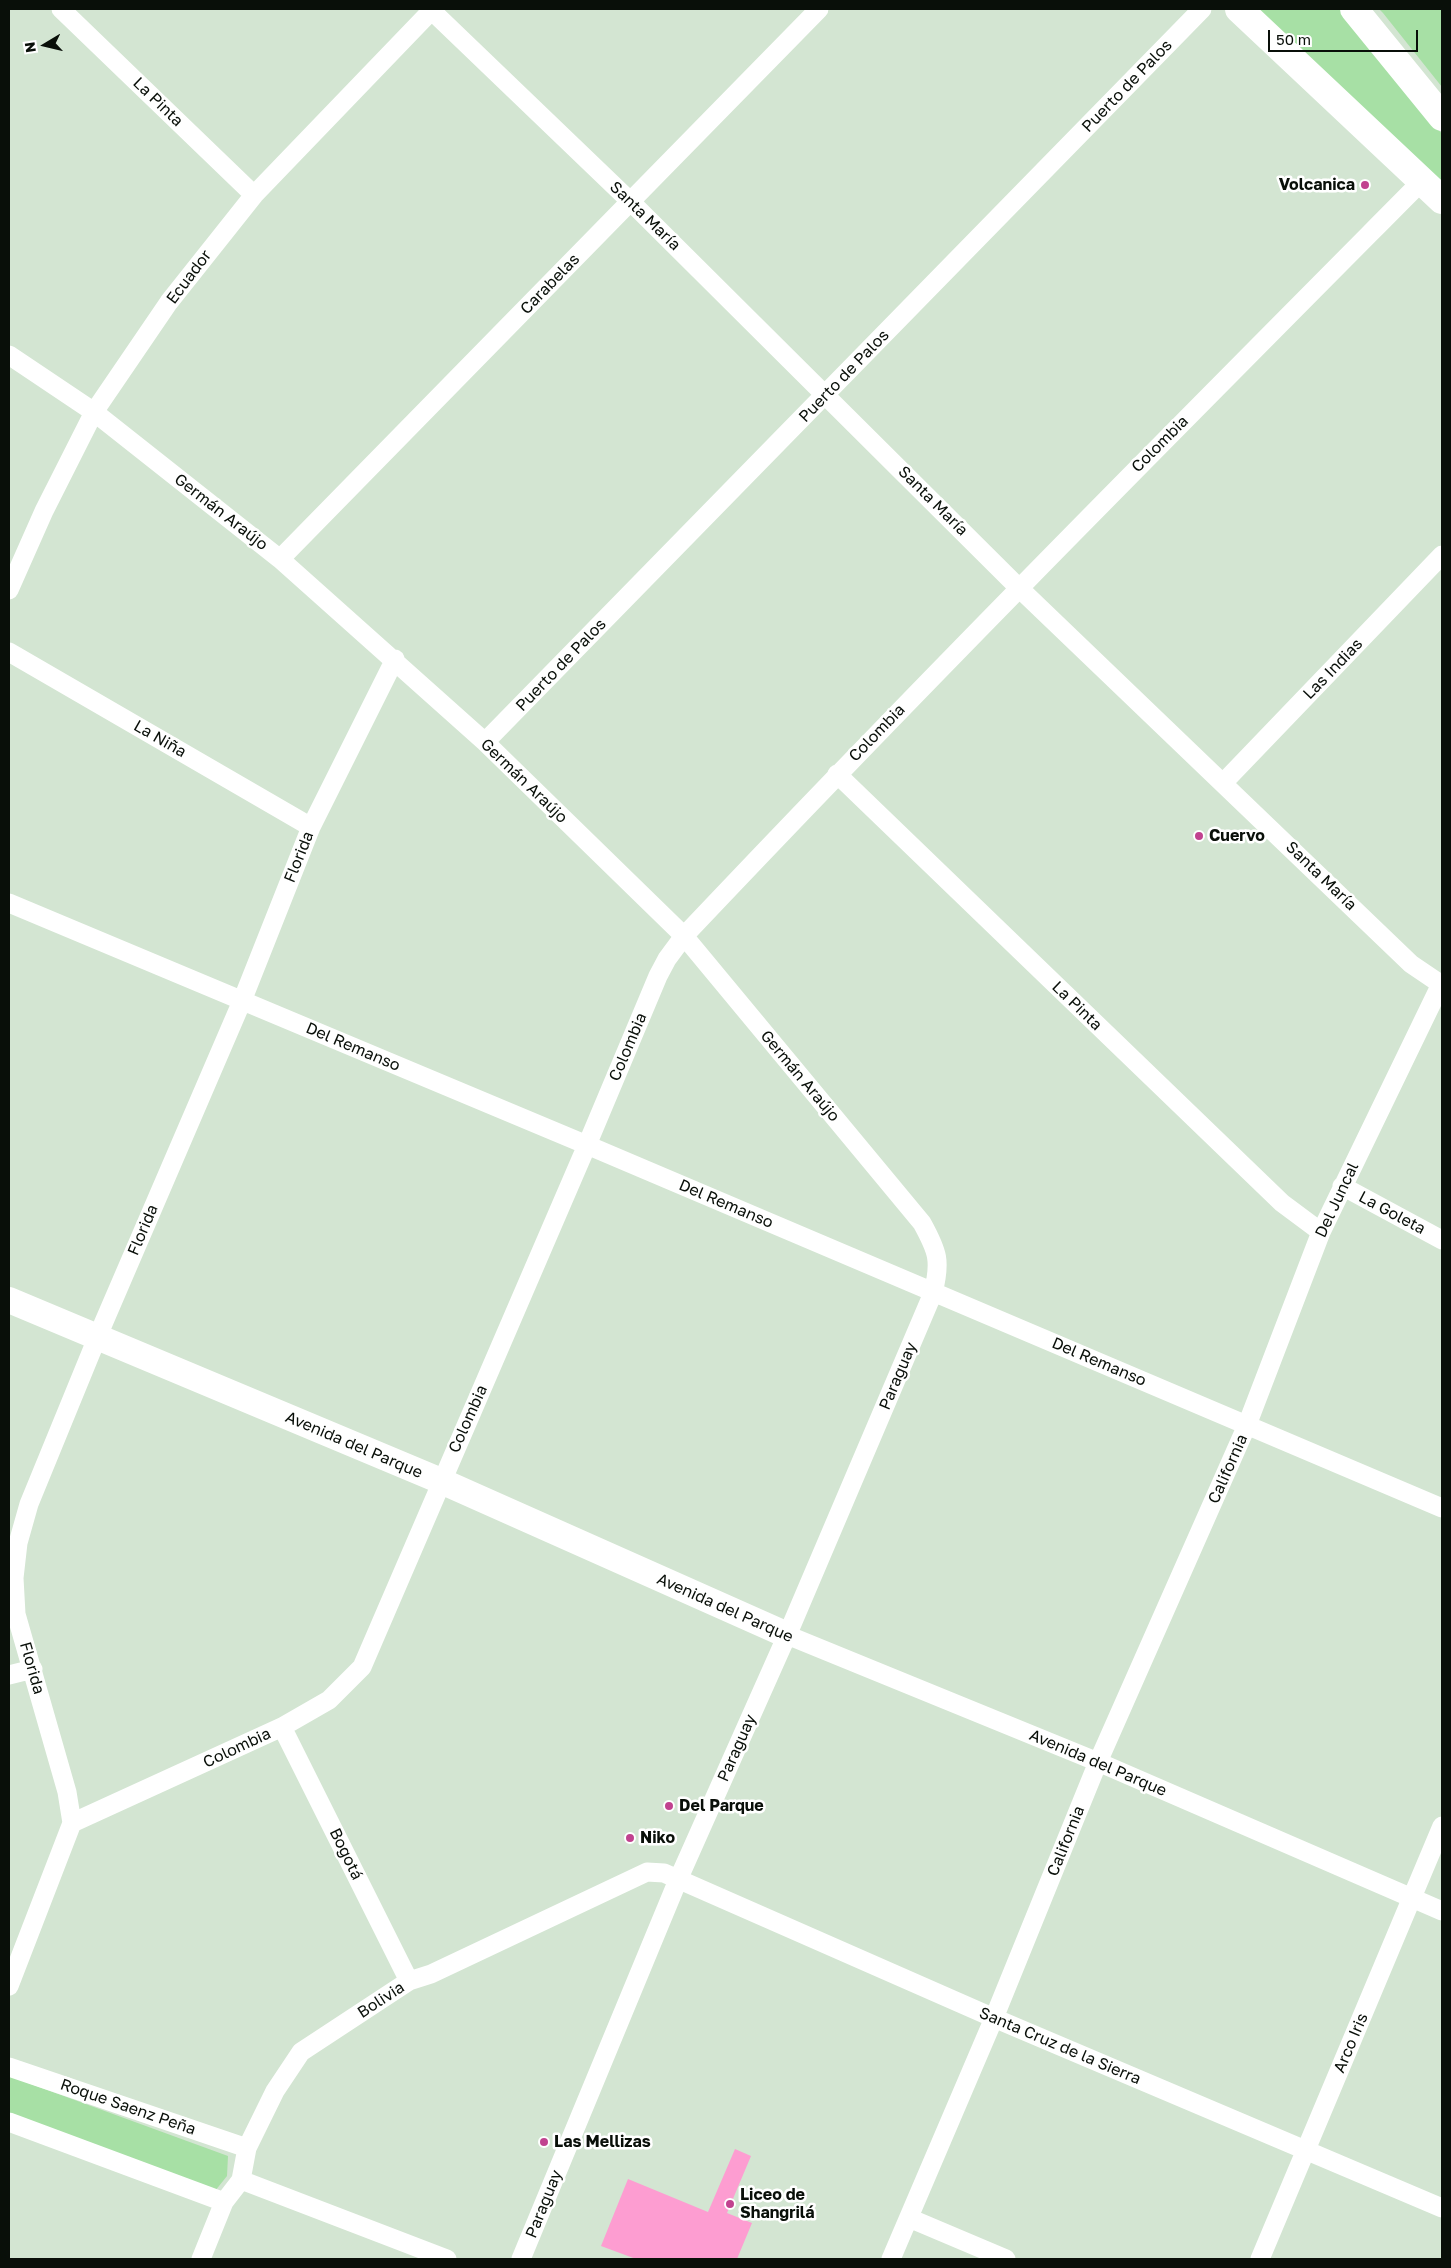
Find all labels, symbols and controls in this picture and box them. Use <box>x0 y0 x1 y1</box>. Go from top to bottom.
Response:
north arrow <box>20 20 70 70</box>
scale bar <box>1271 20 1421 52</box>
text: 50 m <box>1276 30 1311 48</box>
street label: Puerto de Palos <box>1078 36 1176 136</box>
text: N <box>20 41 39 54</box>
street label: La Pinta <box>129 73 187 131</box>
place label: Volcanica <box>1279 175 1355 195</box>
street label: Santa María <box>606 178 684 254</box>
marker: Volcanica <box>1359 179 1371 191</box>
street label: Ecuador <box>162 246 216 308</box>
street label: Carabelas <box>516 250 584 318</box>
street label: Puerto de Palos <box>795 326 893 426</box>
street label: Colombia <box>1128 412 1192 476</box>
street label: Santa María <box>894 462 972 540</box>
street label: Germán Araújo <box>170 470 272 554</box>
street label: Puerto de Palos <box>512 615 610 715</box>
street label: Las Indias <box>1299 635 1367 703</box>
street label: Colombia <box>845 700 909 766</box>
street label: La Niña <box>130 716 190 762</box>
street label: Germán Araújo <box>477 735 571 827</box>
place label: Cuervo <box>1209 826 1265 846</box>
street label: Florida <box>280 829 318 885</box>
marker: Cuervo <box>1193 830 1205 842</box>
street label: Santa María <box>1282 838 1360 914</box>
street label: La Pinta <box>1048 977 1106 1035</box>
street label: Colombia <box>605 1010 651 1084</box>
street label: Del Remanso <box>303 1018 403 1076</box>
street label: Germán Araújo <box>756 1026 844 1126</box>
street label: Del Juncal <box>1311 1159 1363 1241</box>
street label: Del Remanso <box>676 1175 776 1233</box>
street label: La Goleta <box>1355 1187 1429 1239</box>
street label: Florida <box>124 1202 162 1258</box>
street label: Del Remanso <box>1049 1333 1149 1391</box>
street label: Paraguay <box>875 1339 921 1413</box>
street label: Colombia <box>445 1382 491 1456</box>
street label: Avenida del Parque <box>283 1407 425 1483</box>
street label: California <box>1204 1431 1252 1507</box>
street label: Avenida del Parque <box>654 1569 796 1647</box>
street label: Florida <box>15 1640 49 1696</box>
street label: Paraguay <box>714 1711 760 1785</box>
street label: Colombia <box>200 1724 274 1772</box>
street label: Avenida del Parque <box>1027 1725 1169 1801</box>
place label: Del Parque <box>679 1796 764 1816</box>
marker: Del Parque <box>663 1800 675 1812</box>
street label: California <box>1043 1803 1089 1879</box>
street label: Bogotá <box>325 1825 367 1883</box>
place label: Niko <box>640 1828 675 1848</box>
marker: Niko <box>624 1832 636 1844</box>
street label: Bolivia <box>354 1978 408 2022</box>
street label: Santa Cruz de la Sierra <box>976 2003 1144 2089</box>
street label: Arco Iris <box>1330 2010 1372 2076</box>
street label: Roque Saenz Peña <box>58 2075 198 2139</box>
place label: Las Mellizas <box>554 2132 651 2152</box>
marker: Las Mellizas <box>538 2136 550 2148</box>
street label: Paraguay <box>522 2167 566 2241</box>
place label: Liceo de Shangrilá <box>740 2185 814 2223</box>
marker: Liceo de Shangrilá <box>724 2198 736 2210</box>

